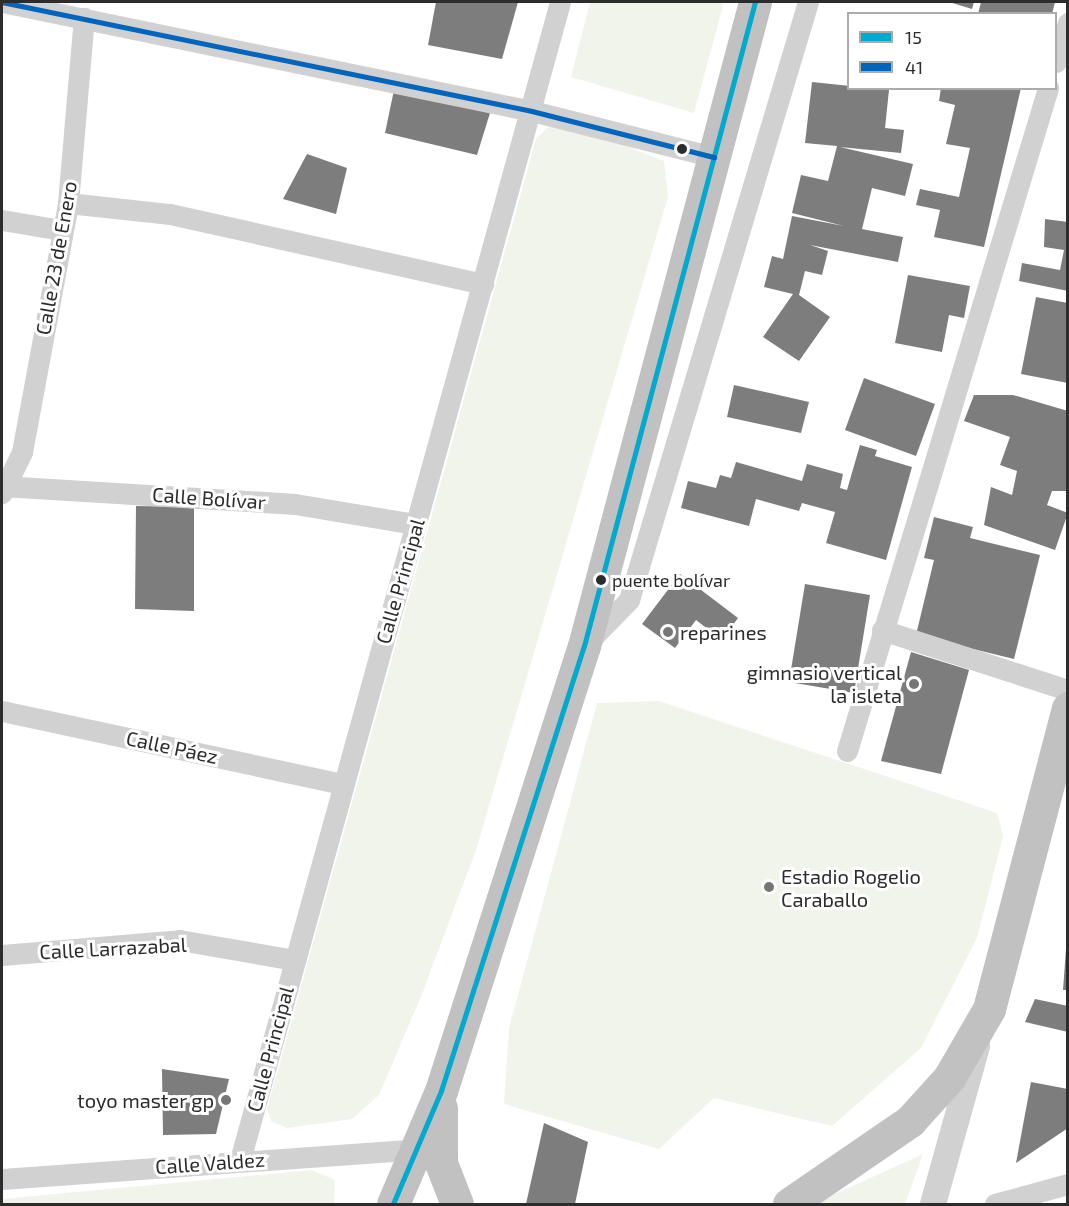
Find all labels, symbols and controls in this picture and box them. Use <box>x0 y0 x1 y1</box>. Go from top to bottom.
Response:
legend <box>847 12 1057 90</box>
text: 15 <box>905 26 922 48</box>
text: 41 <box>905 56 923 78</box>
unlabelled marker <box>676 143 688 155</box>
street label: Calle 23 de Enero <box>31 179 81 337</box>
street label: Calle Bolívar <box>151 482 267 514</box>
street label: Calle Principal <box>371 516 429 646</box>
place label: puente bolívar <box>612 569 730 591</box>
marker: puente bolívar <box>595 574 607 586</box>
place label: reparines <box>680 620 767 644</box>
marker: reparines <box>661 625 675 639</box>
place label: gimnasio vertical la isleta <box>746 660 902 707</box>
marker: gimnasio vertical la isleta <box>907 677 921 691</box>
street label: Calle Páez <box>124 726 220 768</box>
place label: Estadio Rogelio Caraballo <box>781 864 921 911</box>
marker: Estadio Rogelio Caraballo <box>762 880 776 894</box>
street label: Calle Larrazabal <box>39 932 187 964</box>
street label: Calle Principal <box>242 984 298 1114</box>
place label: toyo master gp <box>77 1088 214 1112</box>
marker: toyo master gp <box>219 1093 233 1107</box>
street label: Calle Valdez <box>154 1147 266 1179</box>

